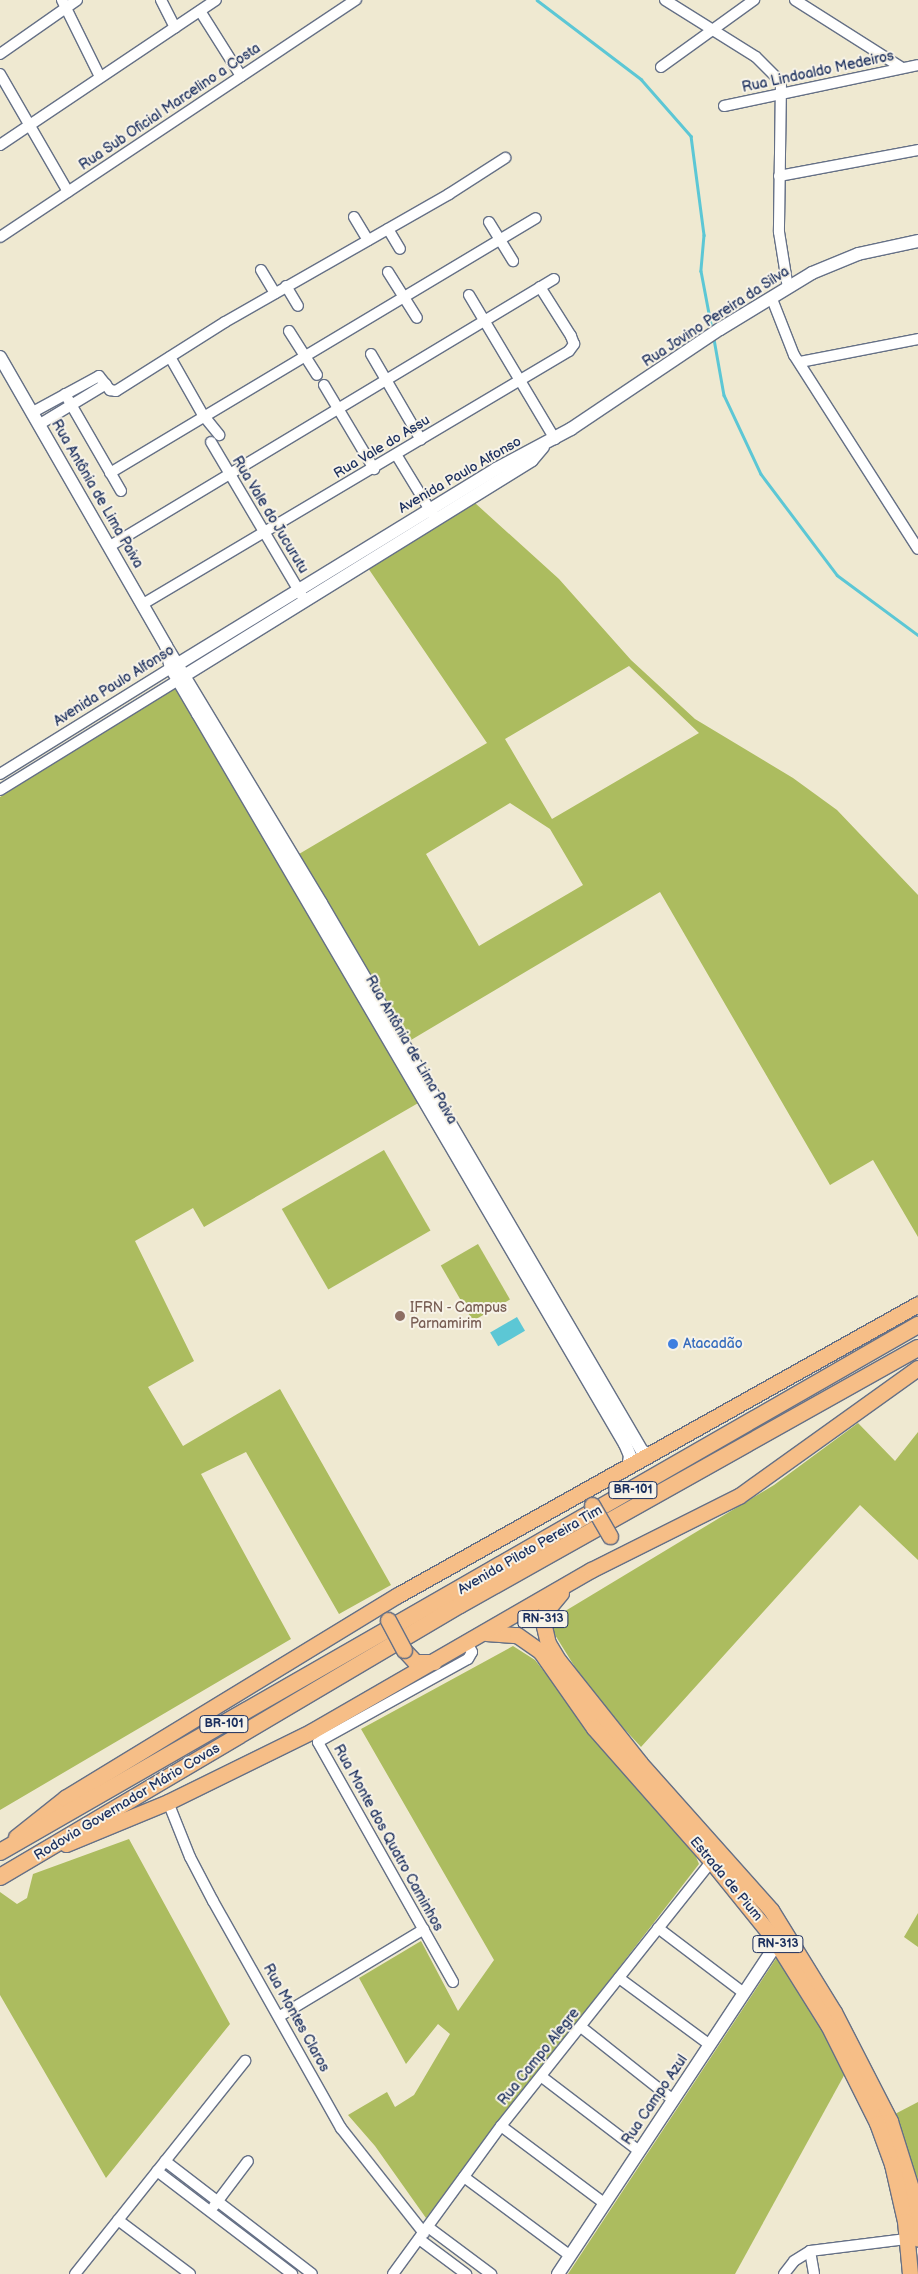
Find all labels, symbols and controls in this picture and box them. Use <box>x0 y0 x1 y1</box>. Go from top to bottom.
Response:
street label: Rua Sub Oficial Marcelino a Costa <box>76 40 264 174</box>
street label: Rua Lindoaldo Medeiros <box>740 48 896 96</box>
street label: Rua Jovino Pereira da Silva <box>639 263 793 371</box>
street label: Rua Vale do Assu <box>331 412 433 482</box>
street label: Rua Antônia de Lima Paiva <box>48 417 146 571</box>
street label: Avenida Paulo Alfonso <box>396 433 524 517</box>
street label: Rua Vale do Jucurutu <box>228 453 312 577</box>
street label: Avenida Paulo Alfonso <box>51 642 177 730</box>
street label: Rua Antônia de Lima Paiva <box>362 973 460 1127</box>
place label: IFRN - Campus Parnamirim <box>410 1300 508 1332</box>
marker: IFRN - Campus Parnamirim <box>394 1310 406 1322</box>
place label: Atacadão <box>683 1336 743 1352</box>
marker: Atacadão <box>667 1338 679 1350</box>
road number: BR-101 <box>608 1480 658 1500</box>
street label: Avenida Piloto Pereira Tim <box>455 1502 605 1598</box>
road number: RN-313 <box>517 1610 569 1628</box>
road number: BR-101 <box>199 1715 249 1734</box>
street label: Rodovia Governador Mário Covas <box>31 1740 223 1864</box>
street label: Rua Monte dos Quatro Caminhos <box>330 1742 446 1934</box>
street label: Estrada de Pium <box>686 1834 766 1924</box>
road number: RN-313 <box>752 1935 804 1954</box>
street label: Rua Montes Claros <box>259 1961 333 2075</box>
street label: Rua Campo Alegre <box>495 2005 583 2109</box>
street label: Rua Campo Azul <box>619 2052 691 2148</box>

